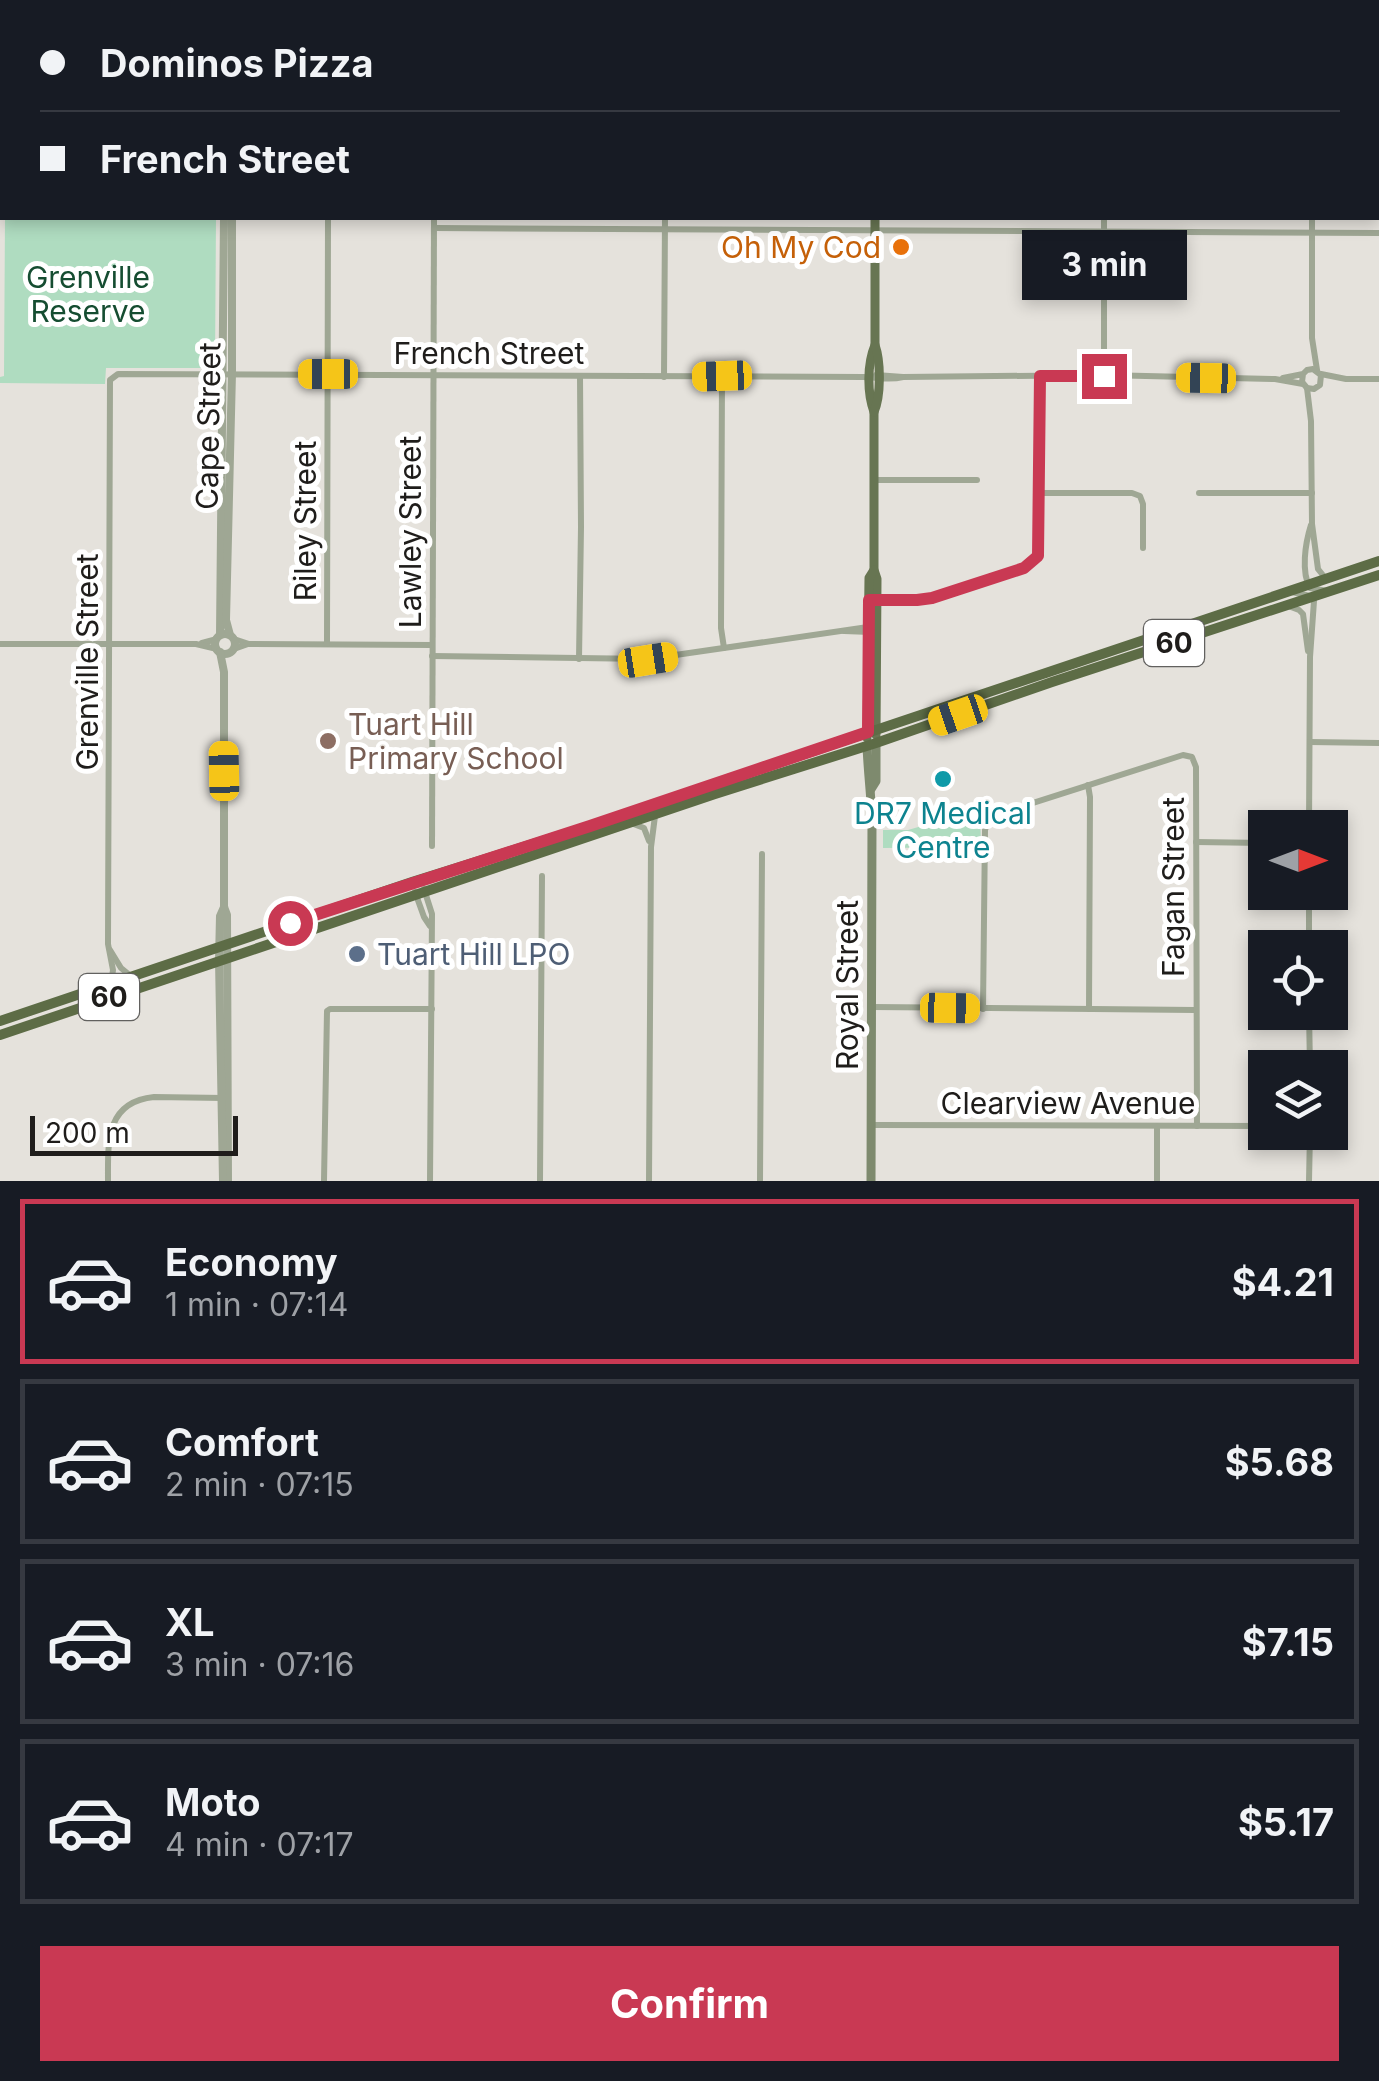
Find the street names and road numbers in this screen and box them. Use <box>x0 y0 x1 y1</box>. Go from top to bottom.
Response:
street label: French Street <box>394 335 585 371</box>
street label: Cape Street <box>189 342 227 510</box>
street label: Lawley Street <box>392 436 428 628</box>
street label: Riley Street <box>287 440 323 601</box>
street label: Grenville Street <box>69 553 105 771</box>
road number: 60 <box>1144 620 1204 666</box>
street label: Fagan Street <box>1155 797 1191 977</box>
street label: Royal Street <box>829 900 865 1070</box>
road number: 60 <box>79 974 139 1020</box>
street label: Clearview Avenue <box>940 1085 1196 1121</box>

